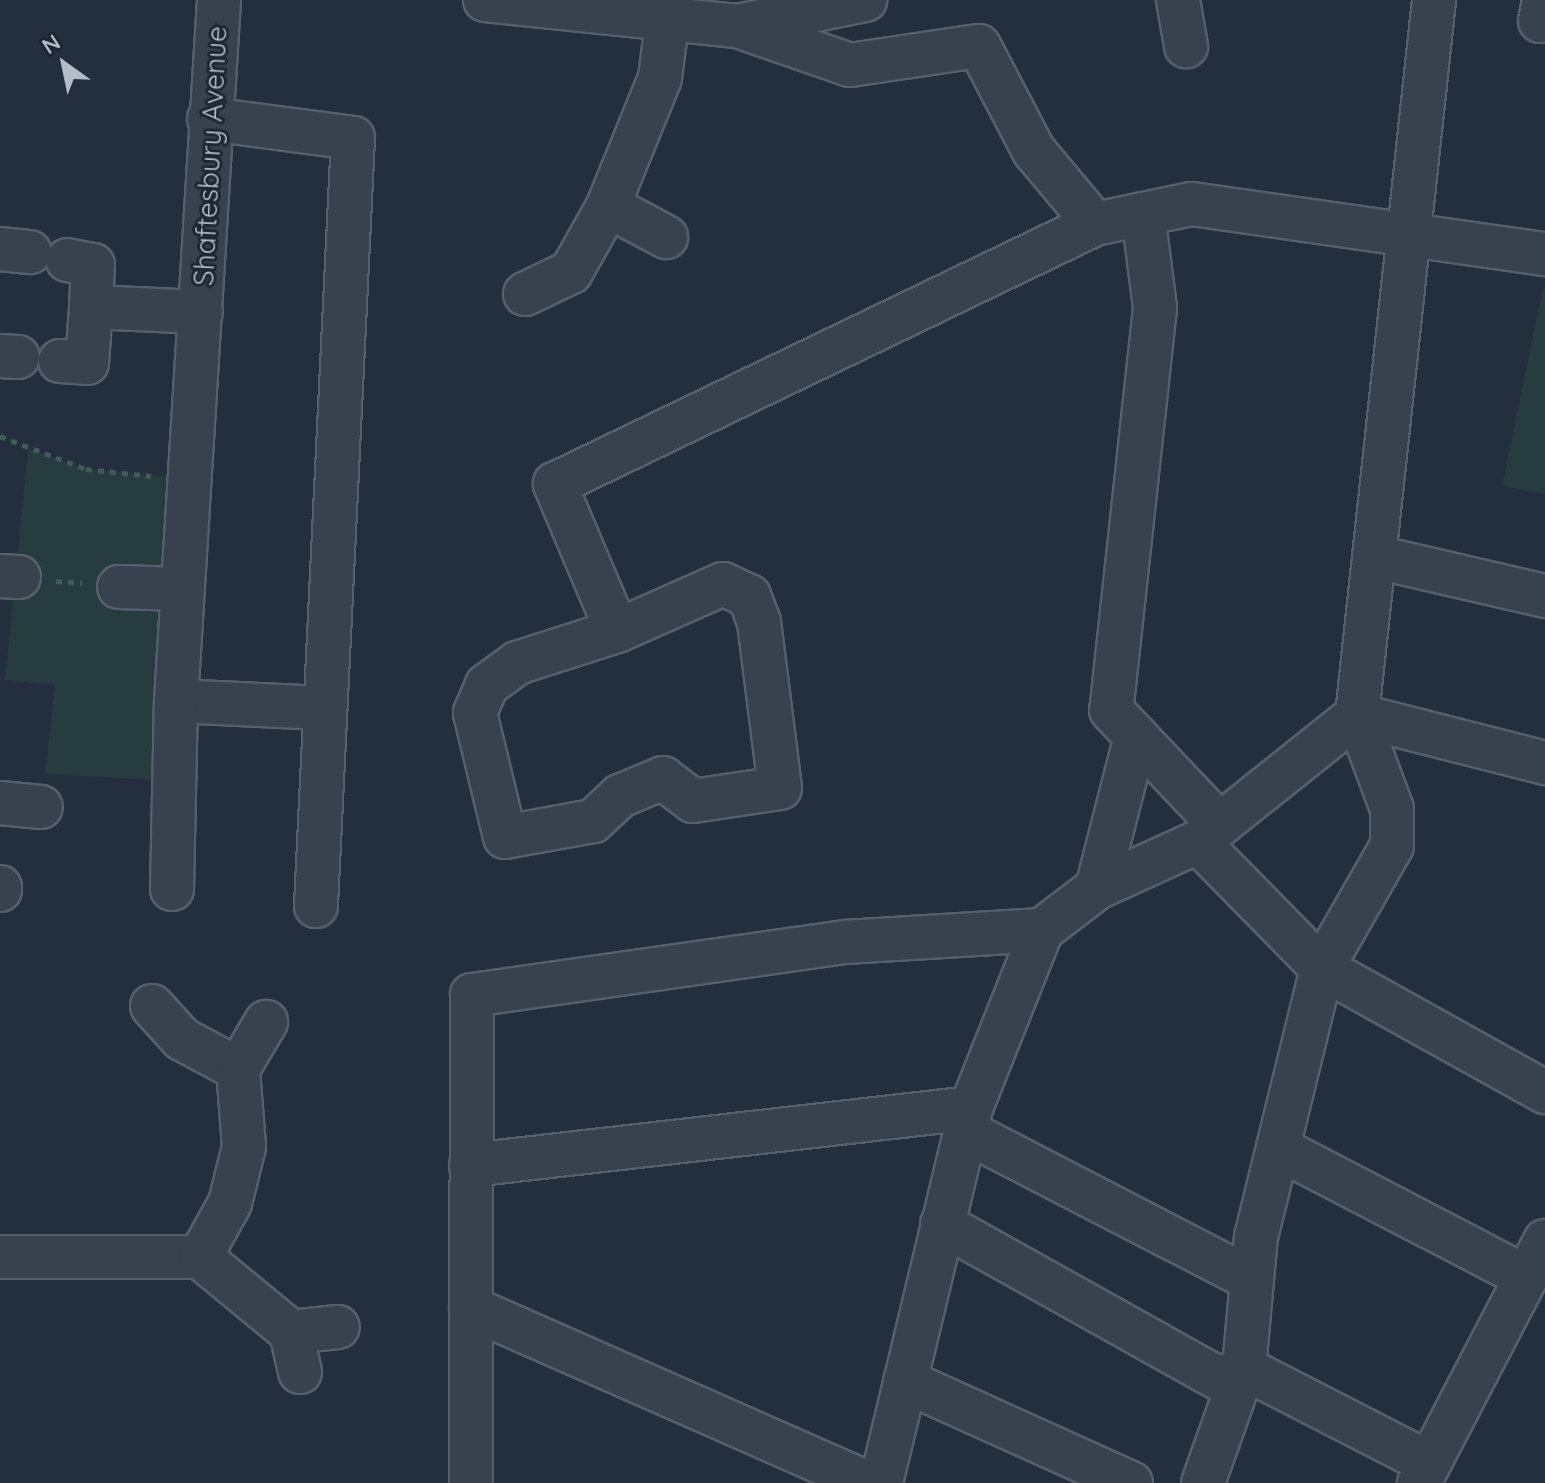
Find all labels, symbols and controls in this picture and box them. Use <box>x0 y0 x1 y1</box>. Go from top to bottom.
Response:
north arrow <box>24 24 104 104</box>
street label: Shaftesbury Avenue <box>186 25 234 287</box>
text: N <box>37 28 65 60</box>

